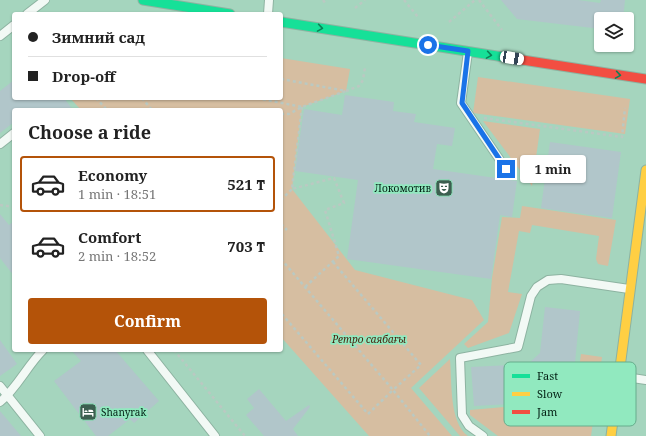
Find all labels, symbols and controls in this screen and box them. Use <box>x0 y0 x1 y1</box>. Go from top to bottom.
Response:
map controls <box>594 12 634 52</box>
button: layers <box>594 12 634 52</box>
one-way arrow <box>316 23 323 32</box>
text: Зимний сад <box>52 27 145 47</box>
route start <box>419 36 437 54</box>
one-way arrow <box>486 50 493 59</box>
car <box>499 50 525 66</box>
text: Drop-off <box>52 66 116 86</box>
one-way arrow <box>615 70 621 79</box>
text: Choose a ride <box>28 120 151 144</box>
callout: 1 min <box>520 155 586 183</box>
route end <box>497 160 515 178</box>
text: 1 min <box>535 160 571 178</box>
text: Economy <box>78 165 147 185</box>
icon: car <box>30 166 66 202</box>
text: 521 ₸ <box>227 174 265 194</box>
theatre icon: Локомотив <box>434 178 454 198</box>
place label: Локомотив <box>375 181 431 195</box>
text: 1 min · 18:51 <box>78 185 156 203</box>
text: Comfort <box>78 227 141 247</box>
icon: car <box>30 228 66 264</box>
text: 703 ₸ <box>227 236 265 256</box>
text: 2 min · 18:52 <box>78 247 156 265</box>
button: Confirm <box>28 298 267 344</box>
park label: Ретро саябағы <box>331 332 406 346</box>
legend <box>504 362 636 426</box>
text: Fast <box>537 368 558 383</box>
text: Slow <box>537 386 563 401</box>
hotel icon: Shanyrak <box>78 402 98 422</box>
text: Jam <box>536 404 558 419</box>
place label: Shanyrak <box>101 405 146 419</box>

